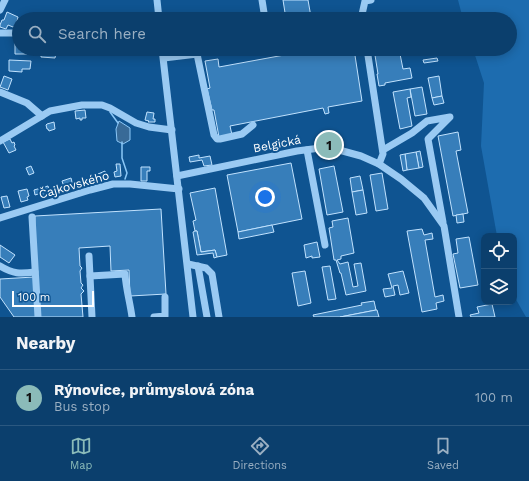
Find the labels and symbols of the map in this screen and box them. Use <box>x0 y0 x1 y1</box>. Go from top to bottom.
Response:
pin: 1 <box>316 130 342 160</box>
street label: Belgická <box>252 132 302 155</box>
street label: Čajkovského <box>37 168 111 202</box>
your location <box>255 187 275 207</box>
scale bar <box>12 289 94 308</box>

